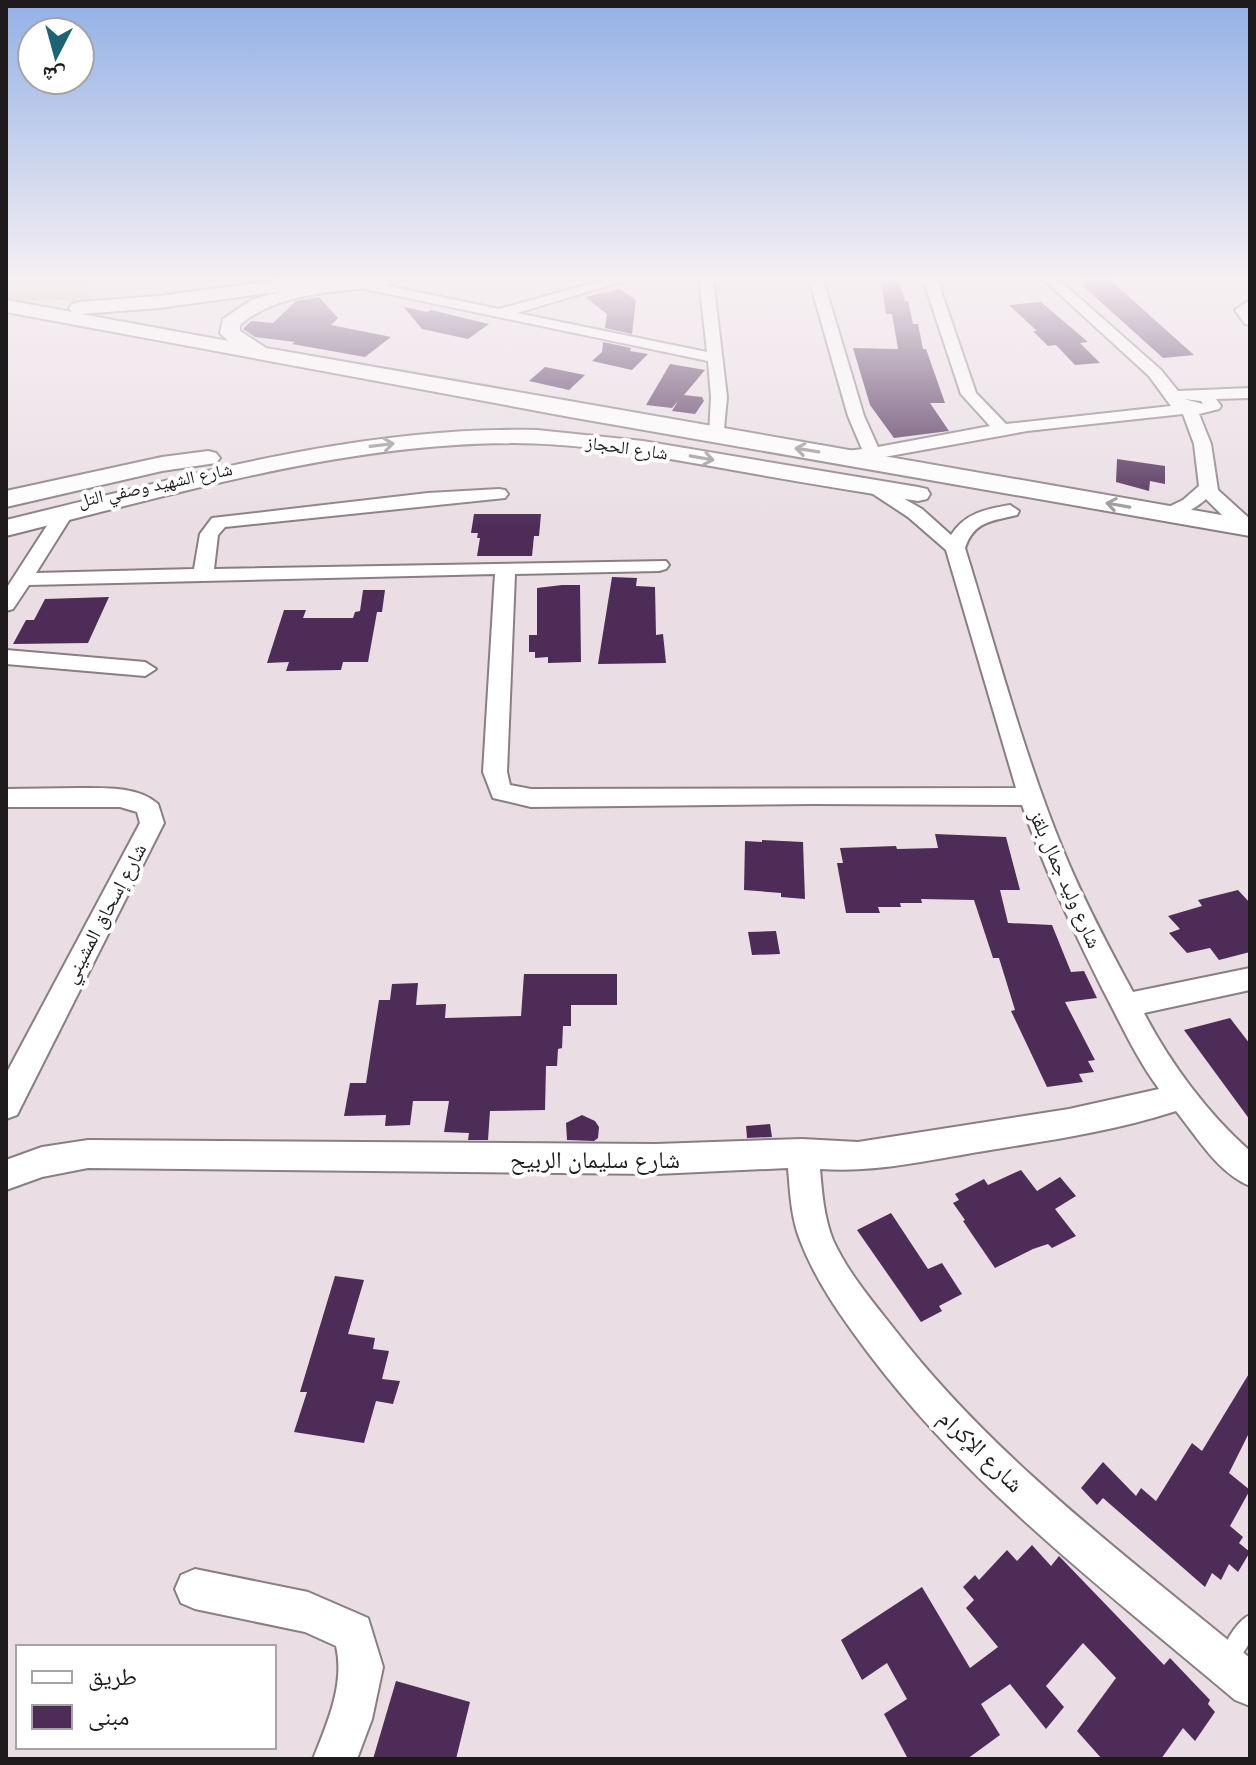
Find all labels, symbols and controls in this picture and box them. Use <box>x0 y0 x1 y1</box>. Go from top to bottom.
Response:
north arrow <box>16 16 96 96</box>
text: ش <box>41 61 67 93</box>
street label: شارع الحجاز <box>583 429 670 465</box>
one-way arrow <box>368 437 395 452</box>
one-way arrow <box>795 441 820 456</box>
one-way arrow <box>688 451 714 466</box>
street label: شارع الشهيد وصفي التل <box>76 456 235 516</box>
one-way arrow <box>1106 496 1131 511</box>
street label: شارع وليد جمال بلقز <box>1023 805 1108 952</box>
street label: شارع إسحاق المشيني <box>56 838 155 989</box>
street label: شارع سليمان الربيح <box>510 1142 680 1175</box>
street label: شارع الإكرام <box>931 1401 1032 1500</box>
legend <box>16 1645 276 1749</box>
text: طريق <box>88 1659 137 1692</box>
text: مبنى <box>88 1699 129 1732</box>

